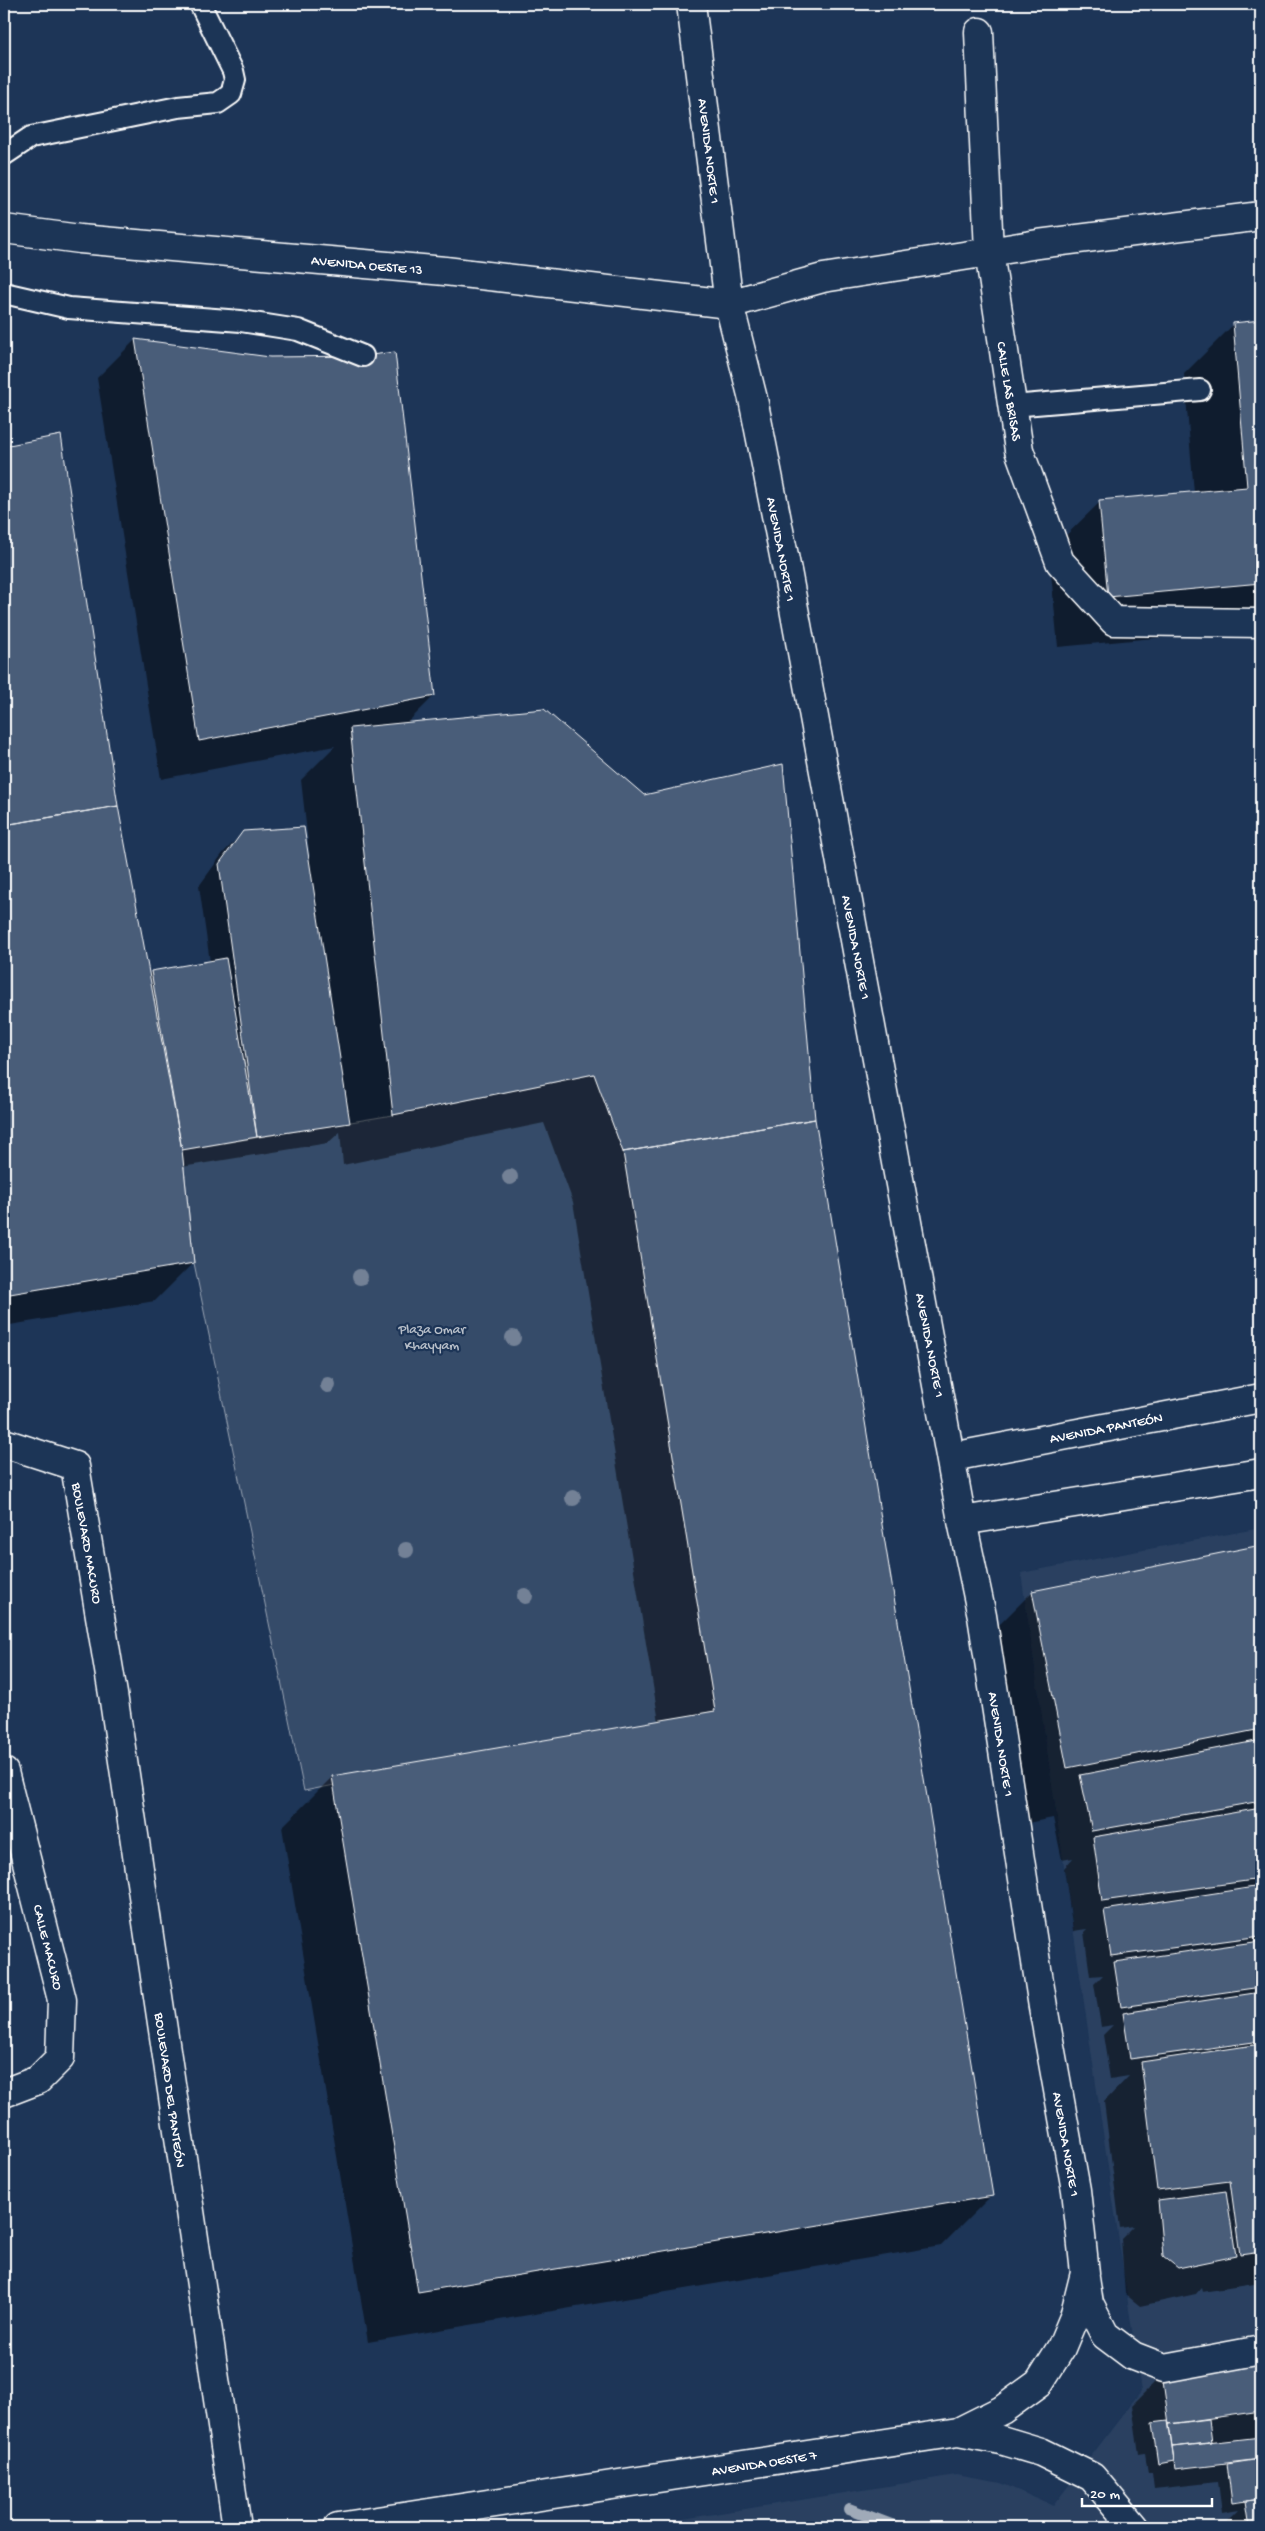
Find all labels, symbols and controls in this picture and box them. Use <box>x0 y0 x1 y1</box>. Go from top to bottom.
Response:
street label: AVENIDA NORTE 1 <box>693 98 722 205</box>
street label: AVENIDA OESTE 13 <box>310 253 423 280</box>
street label: CALLE LAS BRISAS <box>991 340 1024 443</box>
street label: AVENIDA NORTE 1 <box>761 496 798 603</box>
street label: AVENIDA NORTE 1 <box>836 894 873 1001</box>
street label: AVENIDA NORTE 1 <box>910 1292 947 1399</box>
park label: Plaza Omar Khayyam <box>398 1322 467 1355</box>
street label: AVENIDA PANTEÓN <box>1049 1410 1164 1449</box>
street label: BOULEVARD MACURO <box>66 1481 105 1606</box>
street label: AVENIDA NORTE 1 <box>983 1691 1016 1798</box>
street label: CALLE MACURO <box>28 1903 66 1993</box>
street label: BOULEVARD DEL PANTEÓN <box>149 2011 188 2169</box>
street label: AVENIDA NORTE 1 <box>1047 2091 1082 2198</box>
street label: AVENIDA OESTE 7 <box>711 2448 819 2481</box>
scale bar <box>1082 2476 1212 2508</box>
text: 20 m <box>1090 2486 1120 2504</box>

